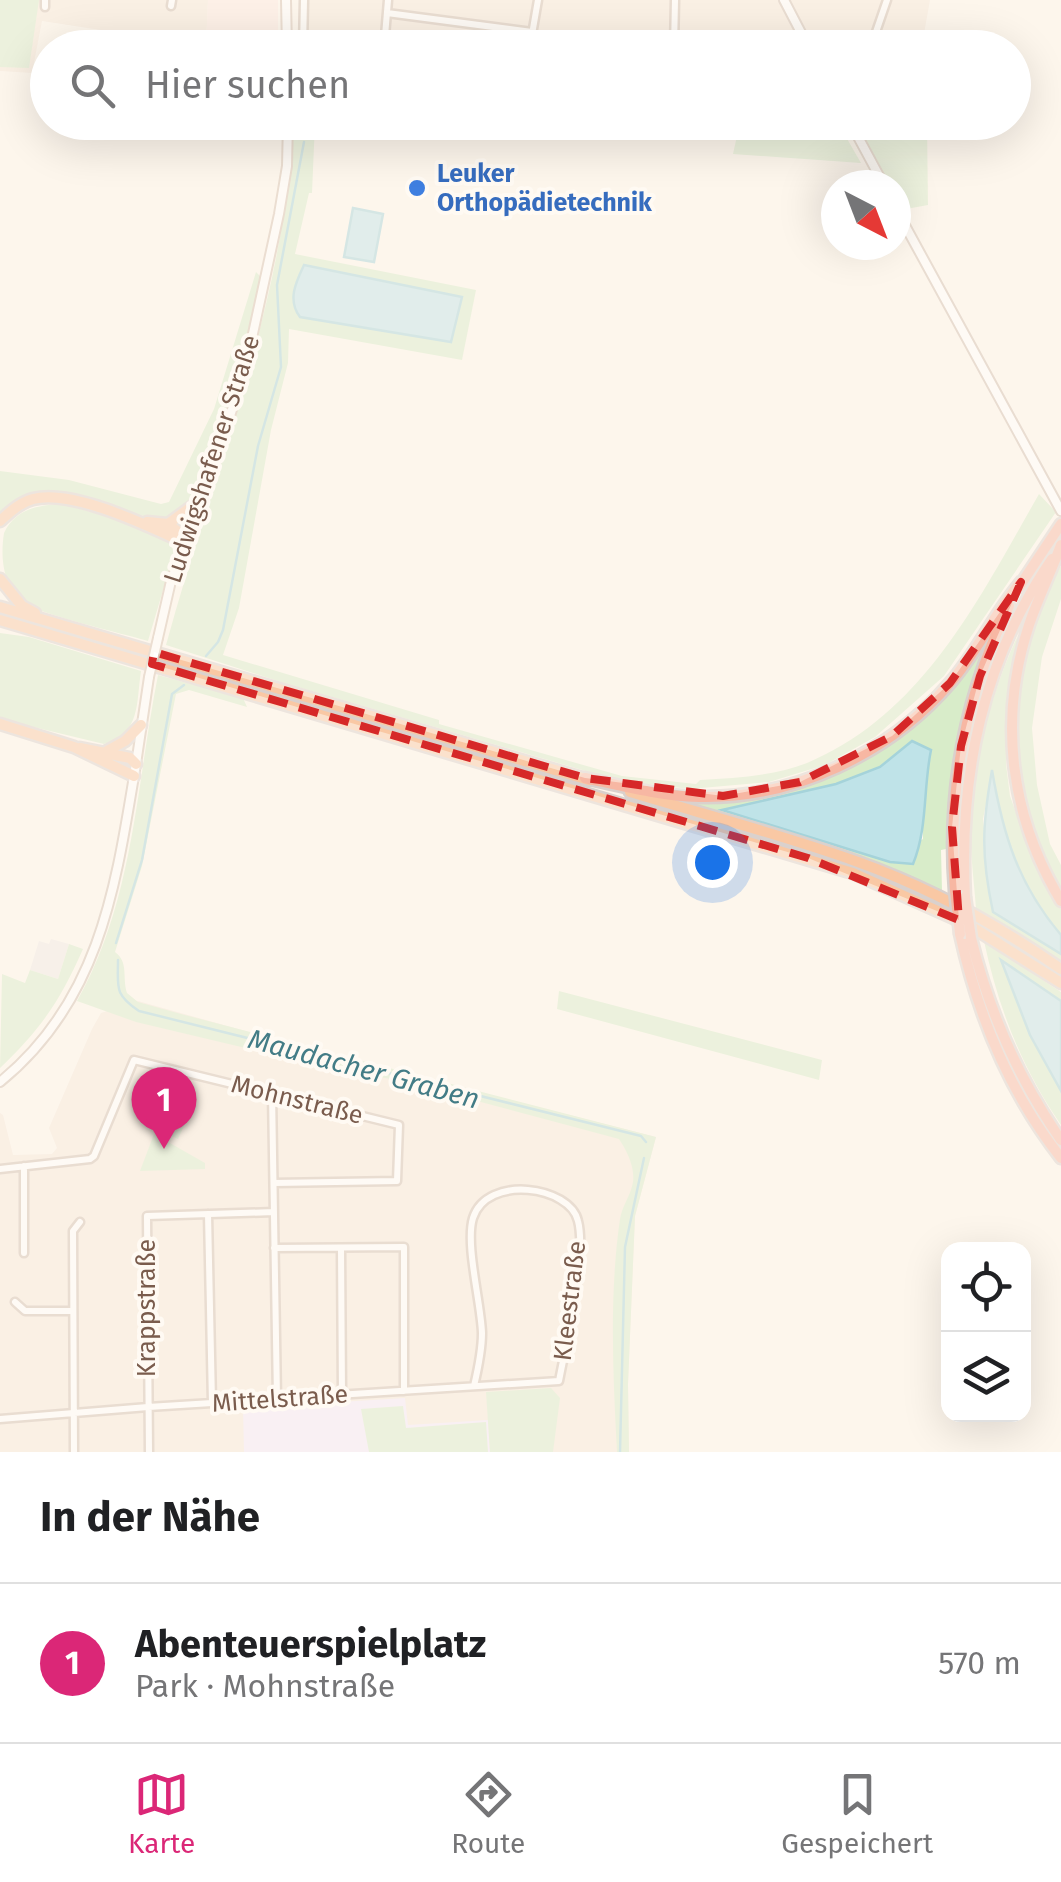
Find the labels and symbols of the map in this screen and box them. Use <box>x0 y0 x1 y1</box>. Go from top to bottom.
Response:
place label: Leuker Orthopädietechnik <box>437 159 653 218</box>
north arrow <box>821 170 911 260</box>
marker: Leuker Orthopädietechnik <box>406 177 428 199</box>
street label: Ludwigshafener Straße <box>158 331 266 587</box>
your location <box>687 837 738 888</box>
water label: Maudacher Graben <box>245 1022 483 1116</box>
pin: 1 <box>132 1066 196 1149</box>
street label: Mohnstraße <box>228 1069 366 1131</box>
street label: Krappstraße <box>132 1239 162 1377</box>
street label: Kleestraße <box>548 1239 592 1363</box>
street label: Mittelstraße <box>211 1379 349 1419</box>

